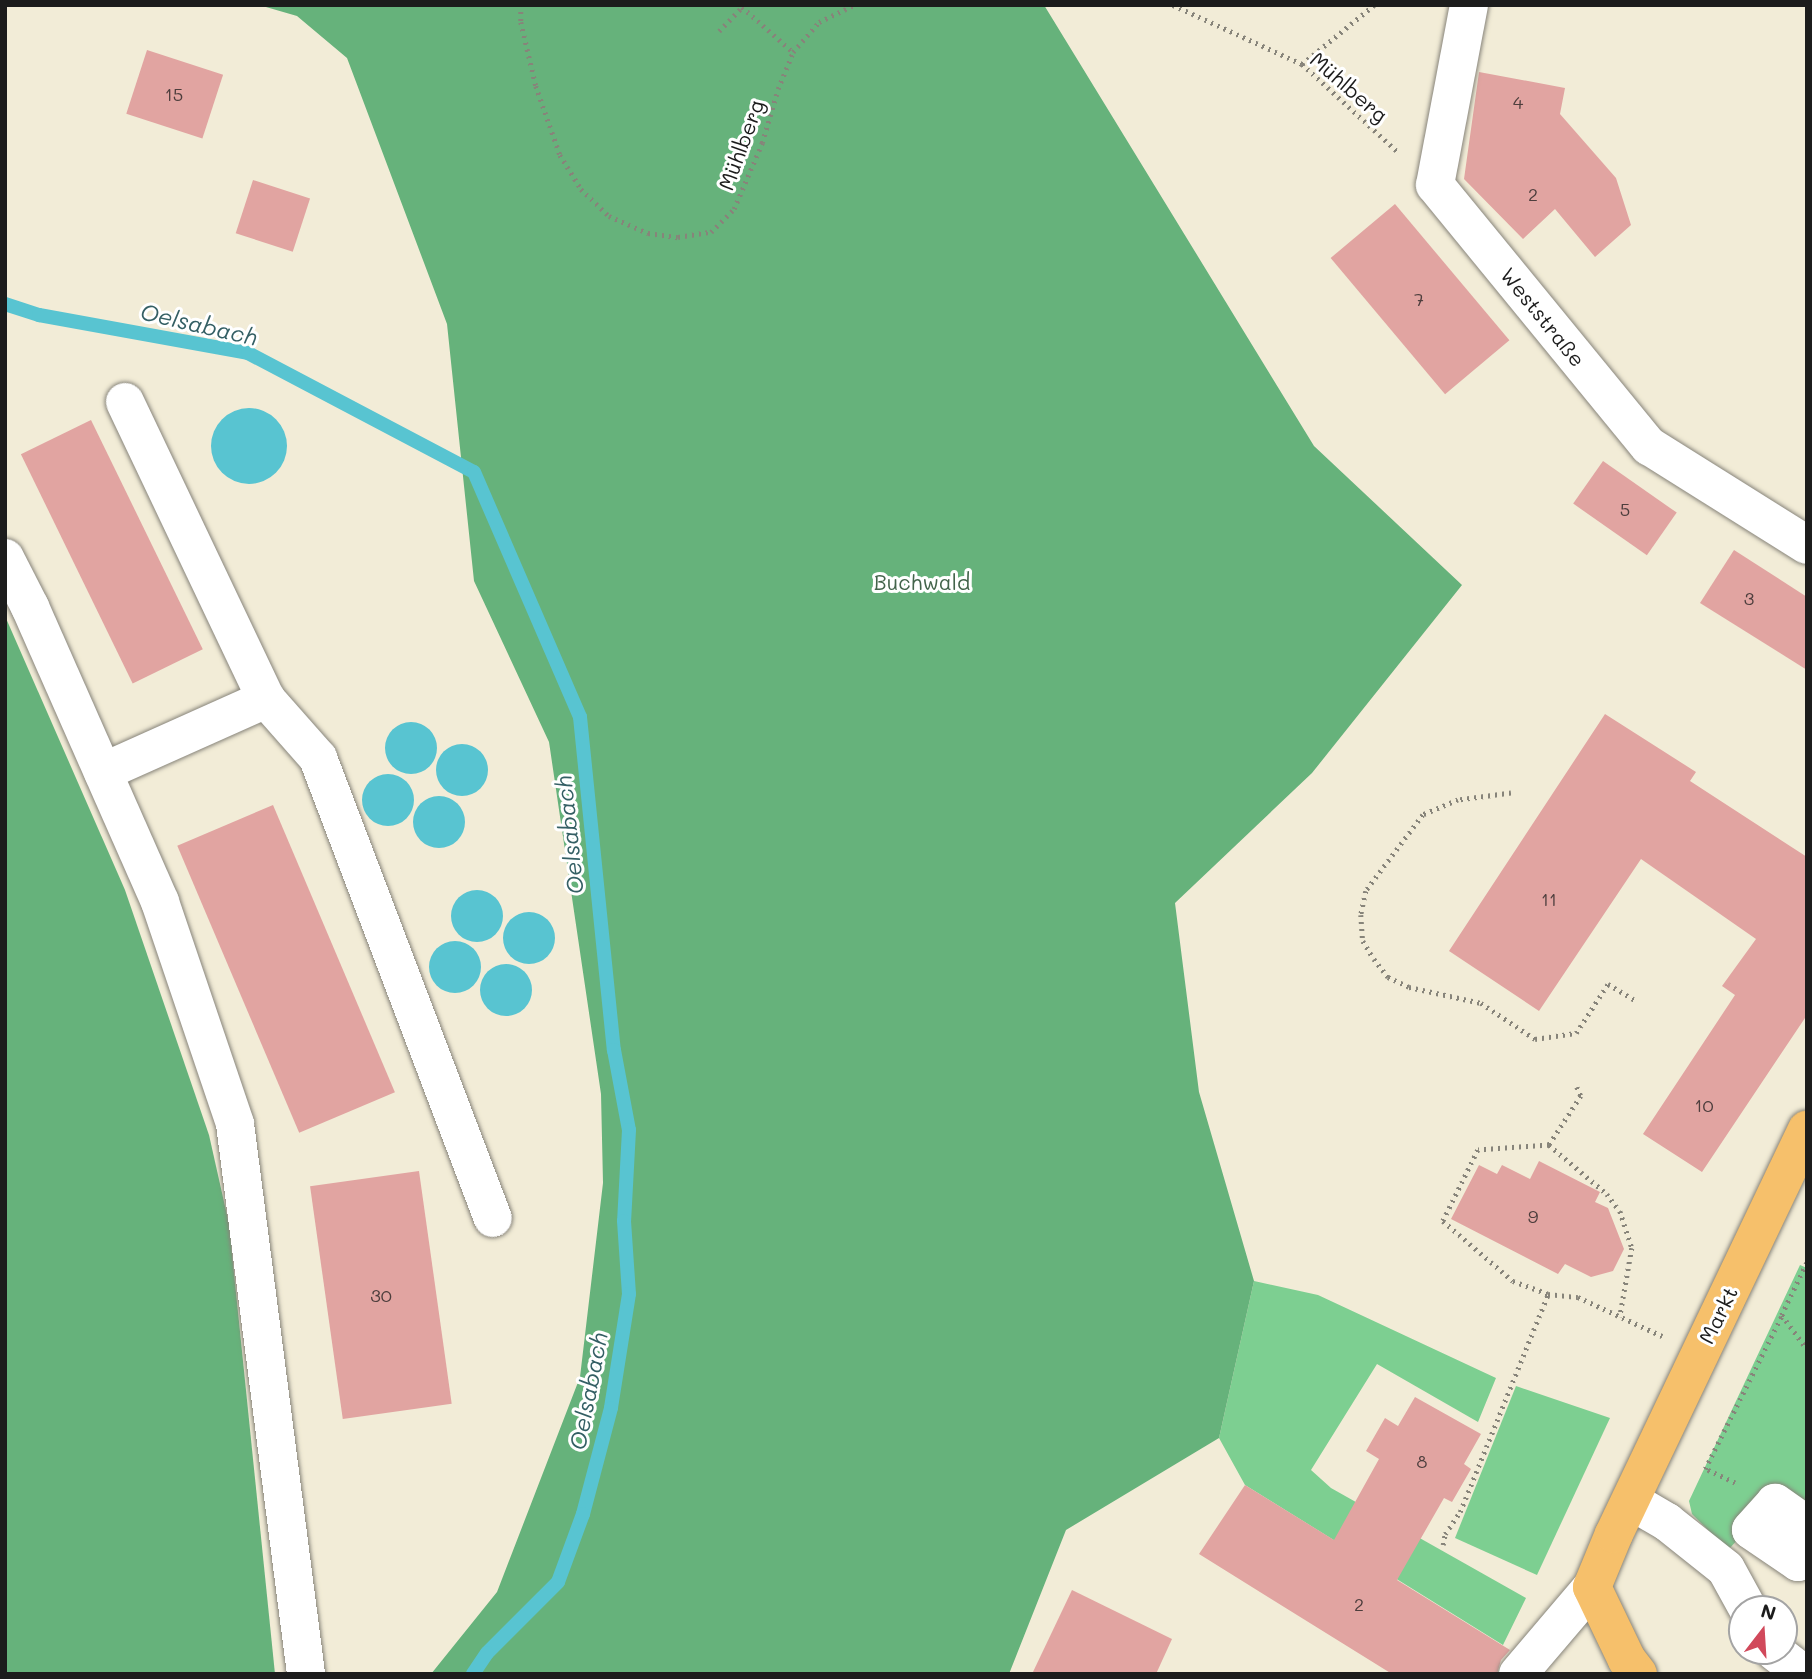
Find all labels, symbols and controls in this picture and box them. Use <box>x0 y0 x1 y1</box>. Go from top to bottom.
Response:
street label: Mühlberg <box>1305 47 1393 127</box>
house number: 15 <box>165 83 183 105</box>
house number: 4 <box>1513 91 1523 113</box>
street label: Mühlberg <box>713 96 769 194</box>
house number: 2 <box>1528 183 1538 205</box>
street label: Weststraße <box>1495 262 1591 372</box>
house number: 7 <box>1414 288 1424 310</box>
water label: Oelsabach <box>138 297 260 351</box>
house number: 5 <box>1620 498 1630 520</box>
park label: Buchwald <box>874 569 970 595</box>
house number: 3 <box>1744 587 1754 609</box>
water label: Oelsabach <box>549 774 589 896</box>
house number: 11 <box>1541 888 1557 910</box>
house number: 10 <box>1694 1094 1714 1116</box>
house number: 9 <box>1528 1205 1538 1227</box>
street label: Markt <box>1693 1282 1743 1348</box>
house number: 30 <box>370 1284 392 1306</box>
water label: Oelsabach <box>563 1330 613 1452</box>
house number: 8 <box>1417 1450 1427 1472</box>
house number: 2 <box>1354 1593 1364 1615</box>
north arrow <box>1728 1595 1798 1665</box>
text: N <box>1758 1597 1779 1625</box>

